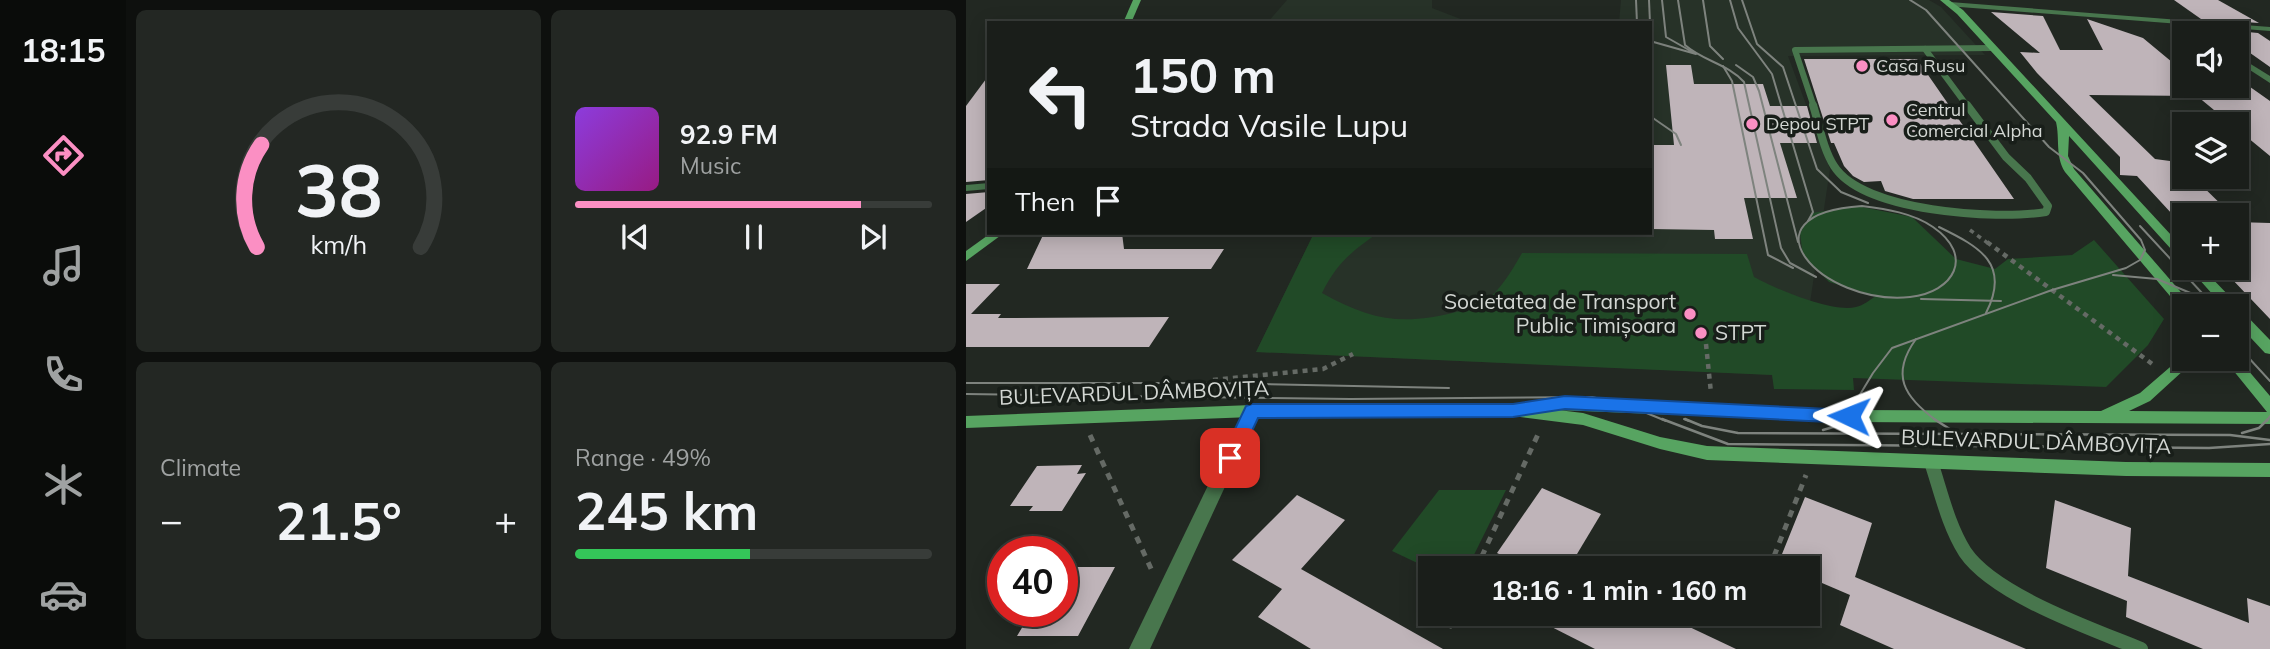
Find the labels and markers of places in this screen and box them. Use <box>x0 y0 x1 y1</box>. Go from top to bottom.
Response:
place label: Casa Rusu <box>1876 54 1965 77</box>
marker: Casa Rusu <box>1854 58 1870 74</box>
place label: Centrul Comercial Alpha <box>1906 98 2043 142</box>
place label: Depou STPT <box>1766 112 1870 135</box>
marker: Centrul Comercial Alpha <box>1884 112 1900 128</box>
marker: Depou STPT <box>1744 116 1760 132</box>
place label: Societatea de Transport Public Timișoara <box>1444 288 1676 339</box>
marker: Societatea de Transport Public Timișoara <box>1682 306 1698 322</box>
place label: STPT <box>1715 319 1767 345</box>
marker: STPT <box>1693 325 1709 341</box>
pin <box>1200 428 1260 488</box>

